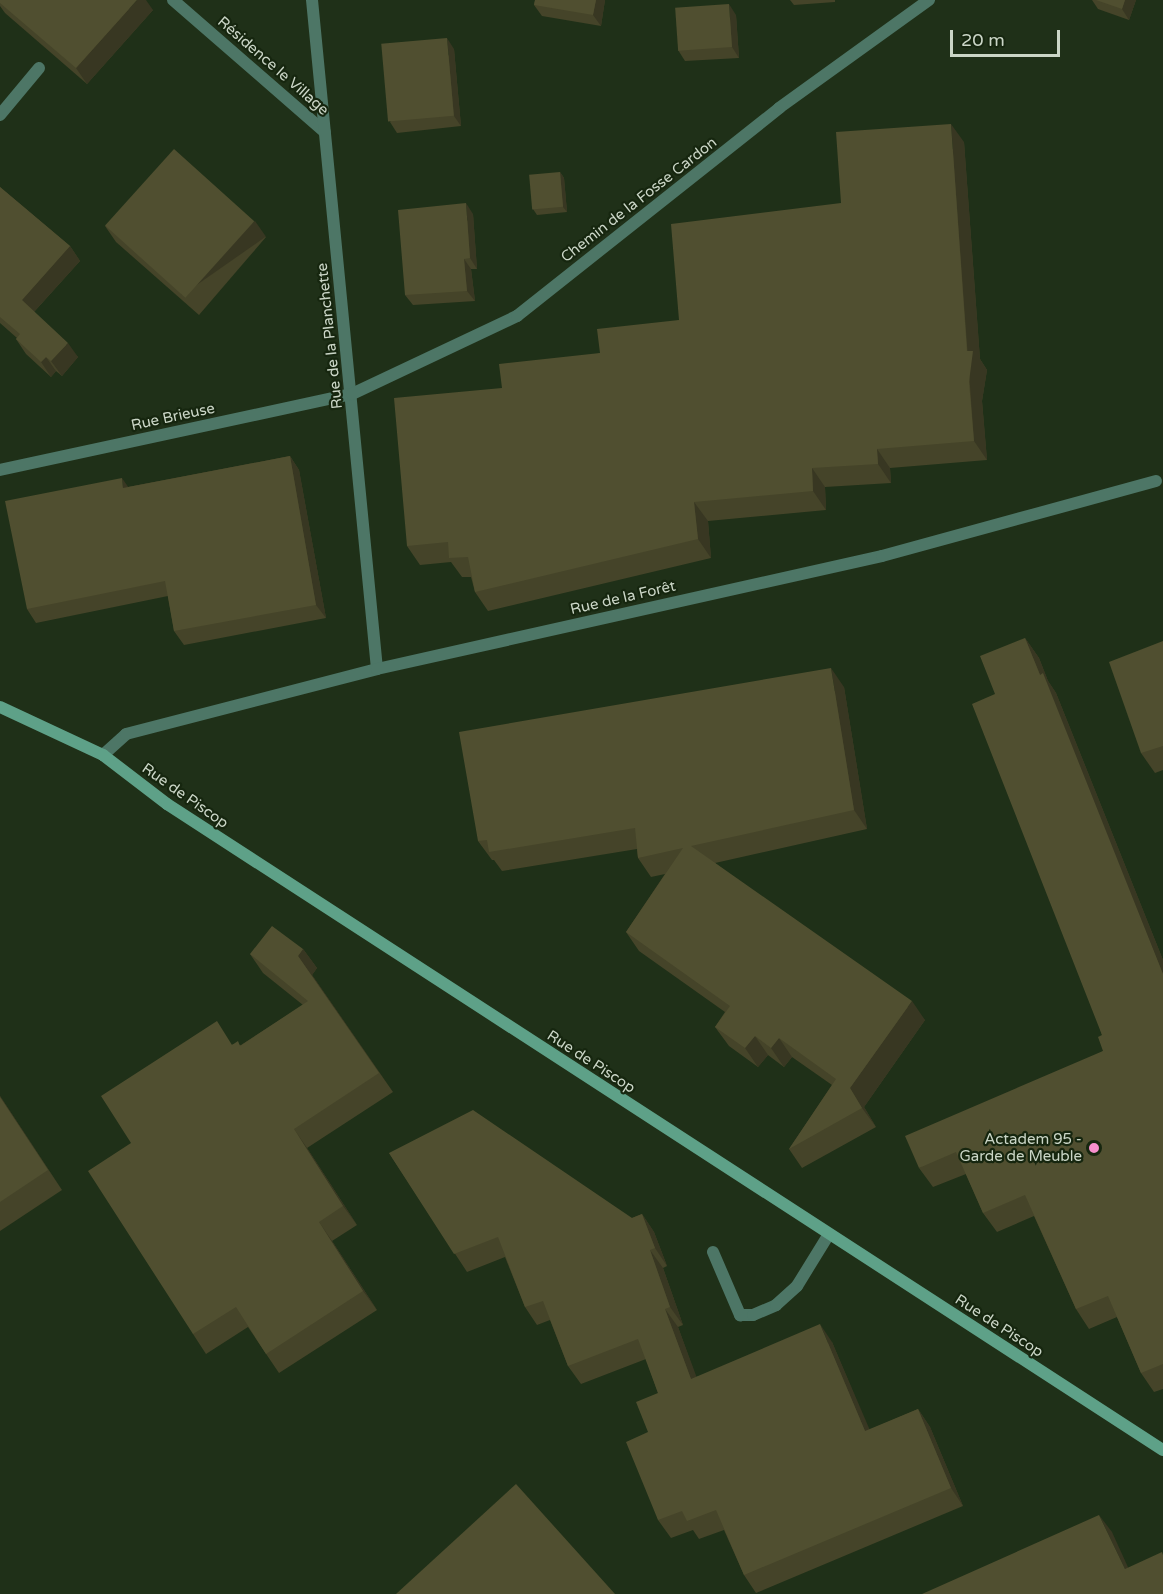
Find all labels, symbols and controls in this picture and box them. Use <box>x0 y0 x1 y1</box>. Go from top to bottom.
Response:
street label: Résidence le Village <box>214 13 332 119</box>
scale bar <box>953 18 1062 56</box>
text: 20 m <box>961 29 1005 51</box>
street label: Chemin de la Fosse Cardon <box>557 133 721 267</box>
street label: Rue de la Planchette <box>313 262 347 410</box>
street label: Rue Brieuse <box>129 399 217 435</box>
street label: Rue de la Forêt <box>569 577 677 619</box>
street label: Rue de Piscop <box>138 760 232 832</box>
street label: Rue de Piscop <box>544 1027 638 1097</box>
place label: Actadem 95 - Garde de Meuble <box>959 1130 1082 1165</box>
marker: Actadem 95 - Garde de Meuble <box>1087 1141 1101 1155</box>
street label: Rue de Piscop <box>952 1291 1046 1361</box>

